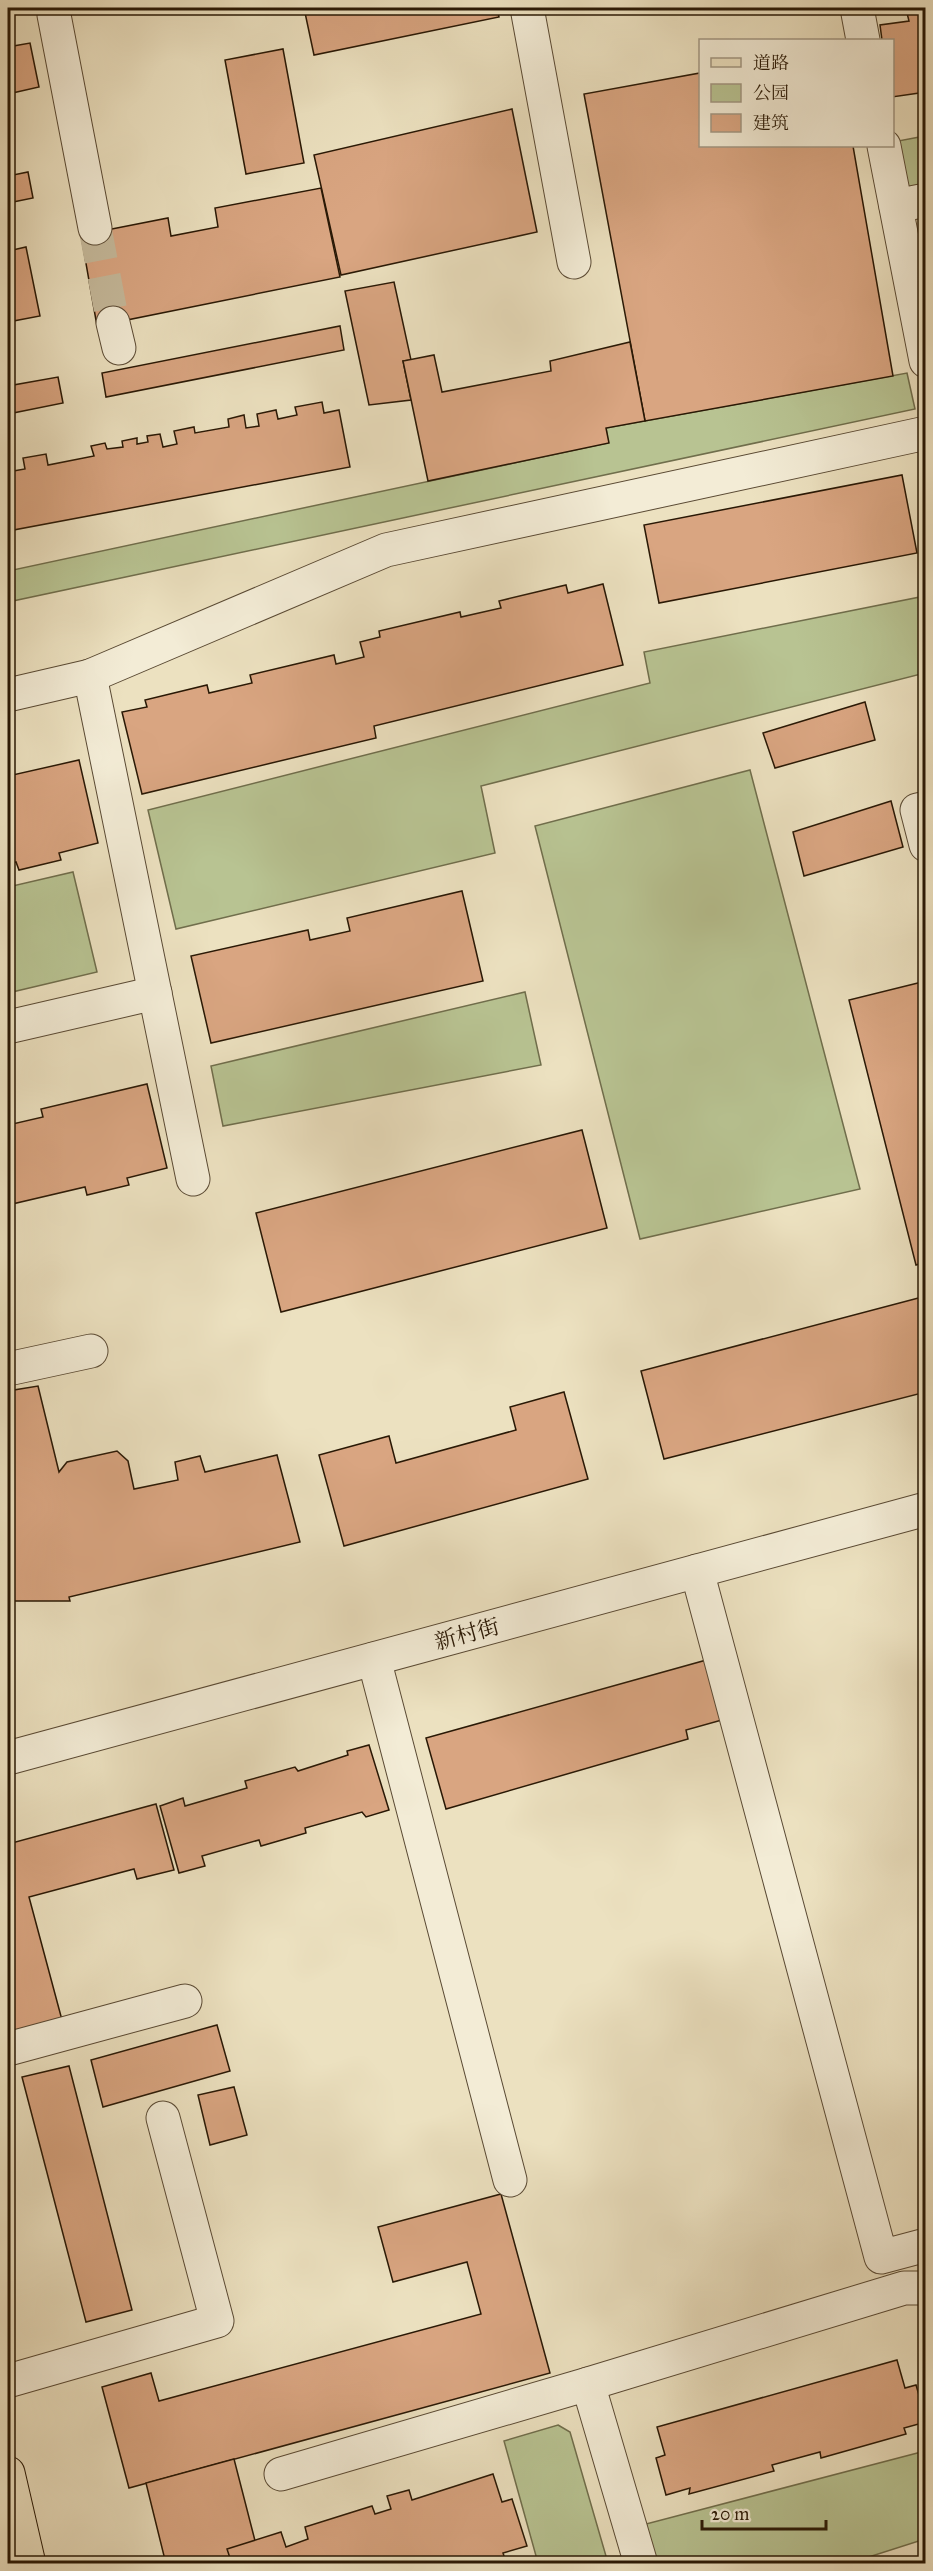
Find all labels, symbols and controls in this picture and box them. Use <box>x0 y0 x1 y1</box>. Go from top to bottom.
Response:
legend <box>699 39 894 147</box>
text: 道路 <box>753 52 789 74</box>
text: 公园 <box>753 82 789 104</box>
text: 建筑 <box>753 112 789 134</box>
street label: 新村街 <box>432 1612 502 1656</box>
scale bar <box>702 2493 826 2531</box>
text: 20 m <box>711 2503 749 2525</box>

